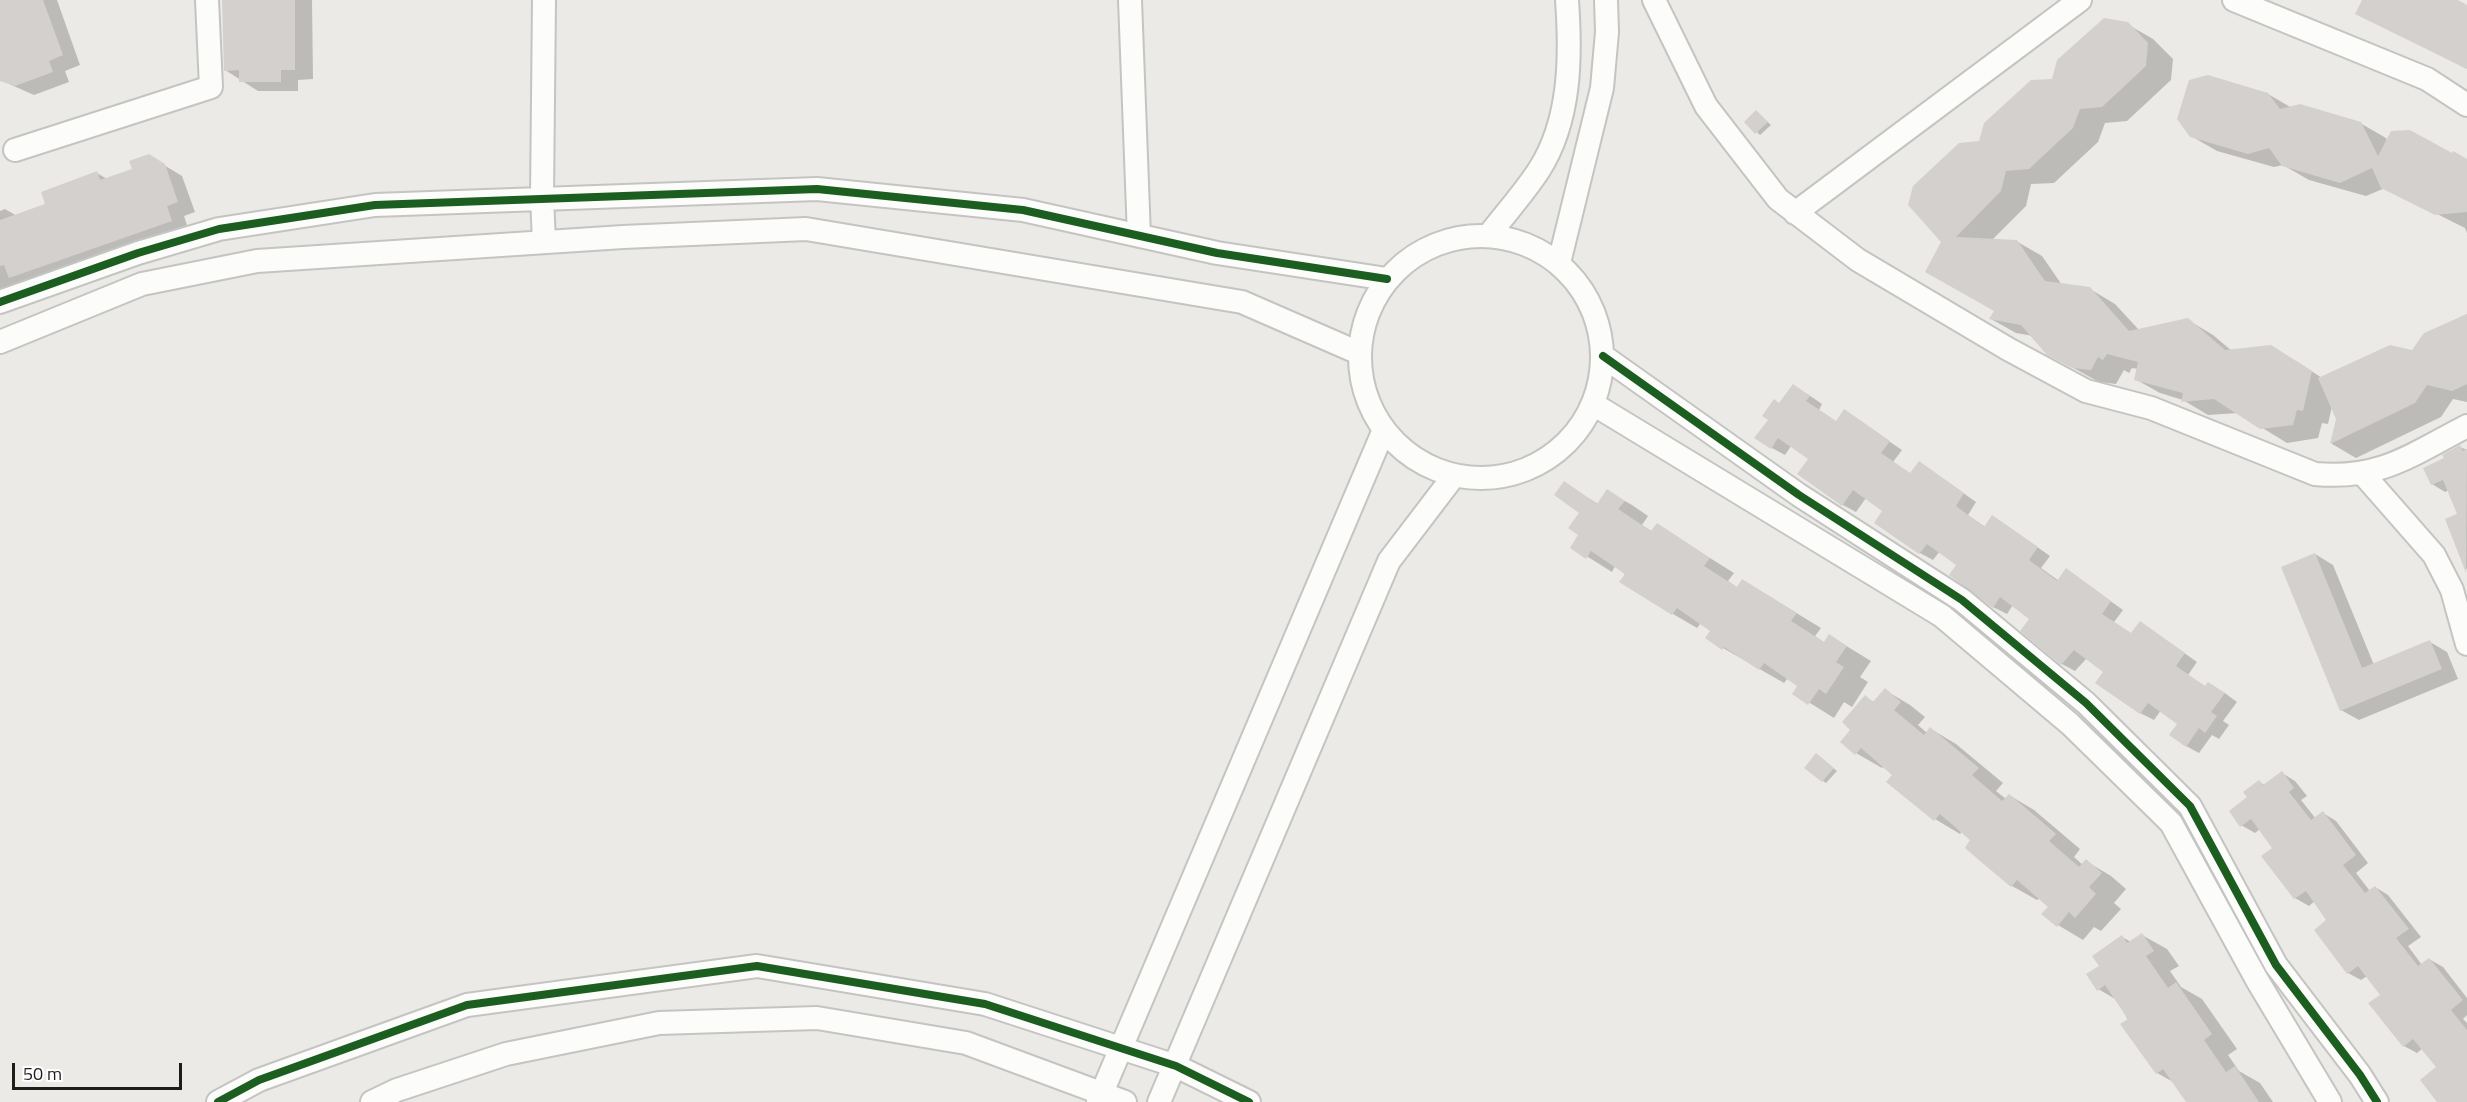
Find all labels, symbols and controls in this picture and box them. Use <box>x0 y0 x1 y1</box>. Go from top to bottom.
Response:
scale bar <box>15 1051 184 1089</box>
text: 50 m <box>23 1060 62 1087</box>

